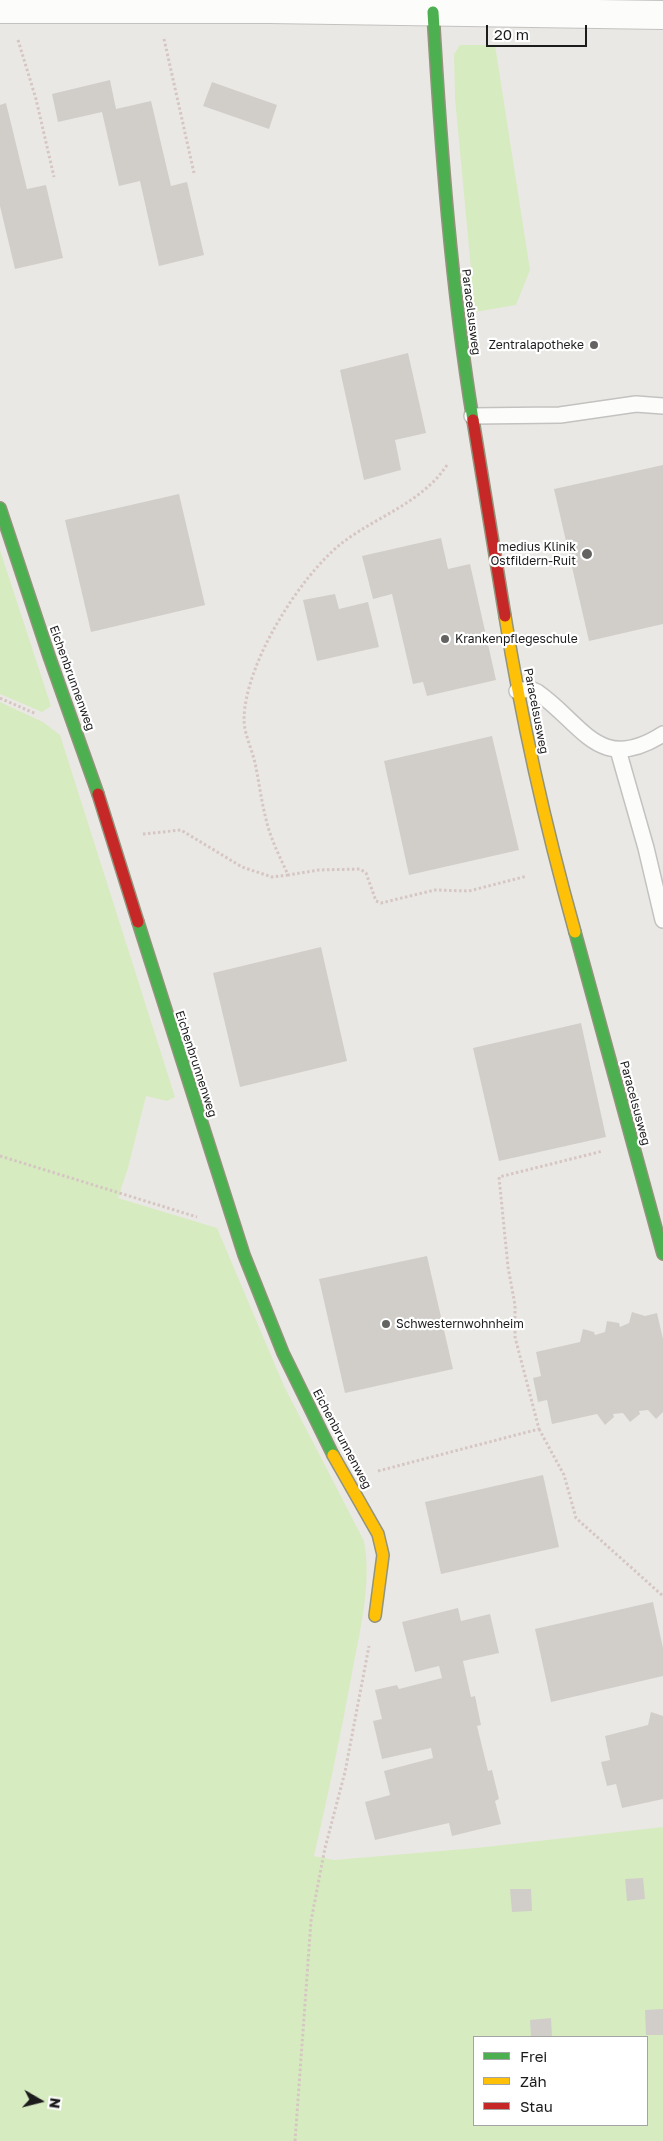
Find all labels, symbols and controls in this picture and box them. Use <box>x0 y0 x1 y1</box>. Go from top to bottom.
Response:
scale bar <box>488 15 589 47</box>
text: 20 m <box>494 25 529 43</box>
street label: Paracelsusweg <box>459 268 483 356</box>
place label: Zentralapotheke <box>489 338 584 352</box>
marker: Zentralapotheke <box>588 339 600 351</box>
place label: medius Klinik Ostfildern-Ruit <box>490 540 576 568</box>
marker: medius Klinik Ostfildern-Ruit <box>580 547 594 561</box>
street label: Eichenbrunnenweg <box>46 623 98 733</box>
place label: Krankenpflegeschule <box>455 632 578 646</box>
marker: Krankenpflegeschule <box>439 633 451 645</box>
street label: Paracelsusweg <box>521 667 551 755</box>
street label: Eichenbrunnenweg <box>172 1009 220 1119</box>
street label: Paracelsusweg <box>617 1059 653 1147</box>
place label: Schwesternwohnheim <box>396 1317 524 1331</box>
marker: Schwesternwohnheim <box>380 1318 392 1330</box>
street label: Eichenbrunnenweg <box>310 1387 374 1491</box>
legend <box>473 2036 648 2126</box>
text: Frei <box>520 2047 547 2065</box>
text: Zäh <box>520 2072 547 2090</box>
north arrow <box>15 2076 65 2126</box>
text: N <box>46 2097 65 2110</box>
text: Stau <box>520 2097 553 2115</box>

